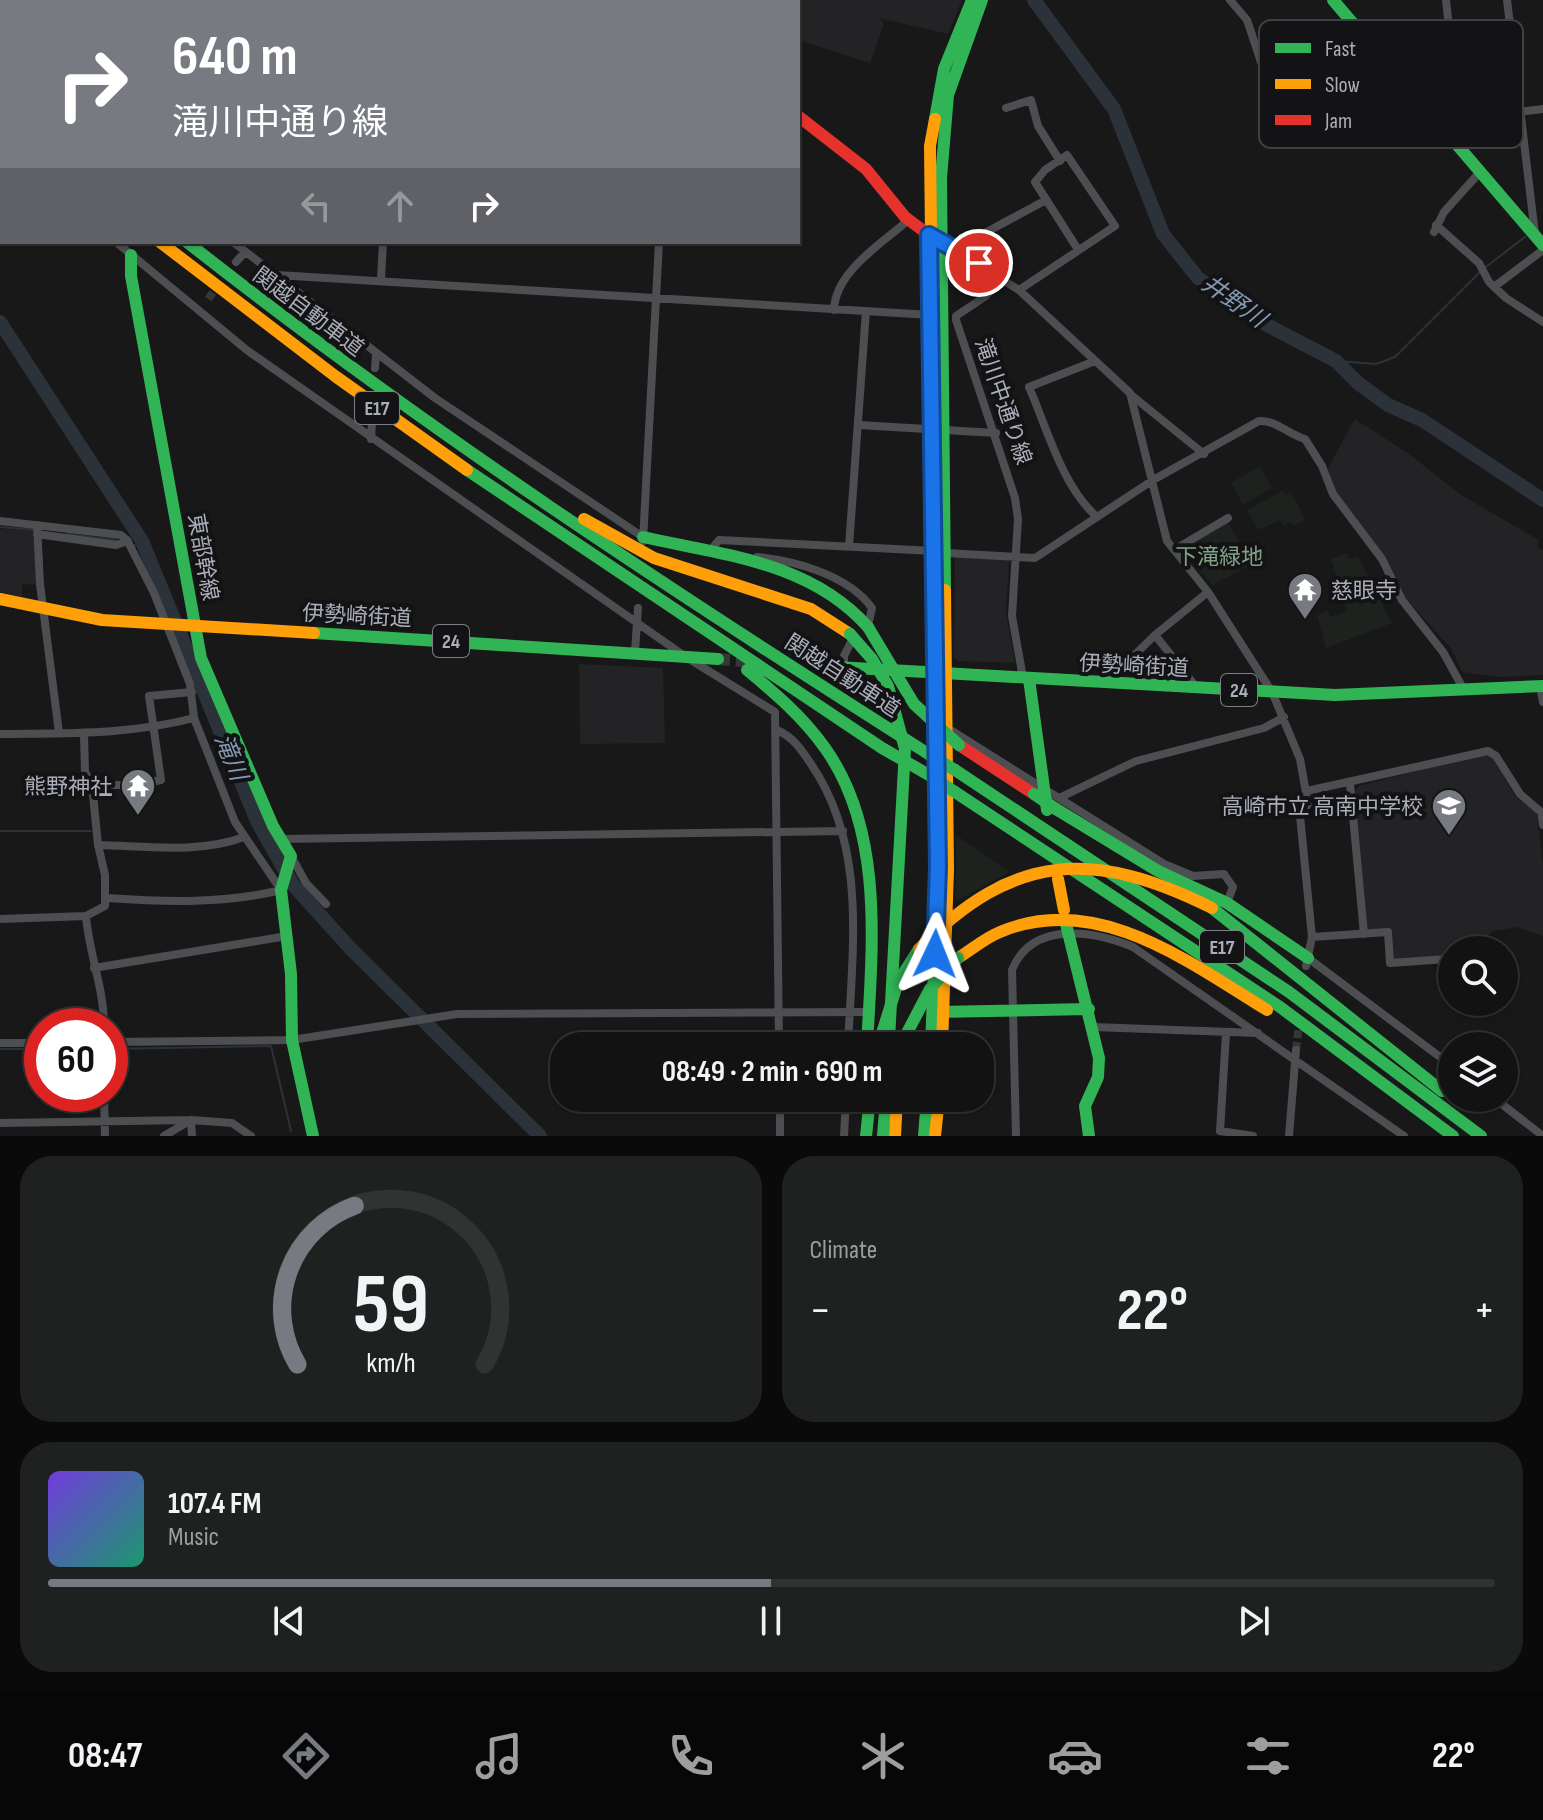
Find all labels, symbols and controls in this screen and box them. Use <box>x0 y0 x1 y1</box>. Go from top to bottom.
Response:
legend <box>1259 20 1523 148</box>
text: 640 m <box>172 24 298 91</box>
icon: right <box>40 32 144 136</box>
text: Fast <box>1325 36 1356 63</box>
text: Slow <box>1325 72 1360 99</box>
text: 滝川中通り線 <box>172 102 388 145</box>
text: Jam <box>1324 108 1352 135</box>
icon: left <box>294 184 338 228</box>
icon: ahead <box>378 184 422 228</box>
icon: right <box>462 184 506 228</box>
pin <box>945 229 1013 297</box>
icon: arrive <box>957 241 1001 285</box>
street label: 関越自動車道 <box>247 262 369 363</box>
water label: 井野川 <box>1196 269 1274 336</box>
street label: 滝川中通り線 <box>968 335 1037 468</box>
road number: E17 <box>355 392 399 424</box>
street label: 東部幹線 <box>182 512 223 603</box>
park label: 下滝緑地 <box>1175 544 1263 571</box>
temple icon: 慈眼寺 <box>1286 571 1324 621</box>
place label: 慈眼寺 <box>1331 578 1397 605</box>
street label: 伊勢崎街道 <box>301 600 413 633</box>
road number: 24 <box>433 625 469 657</box>
street label: 関越自動車道 <box>779 629 905 724</box>
street label: 伊勢崎街道 <box>1078 650 1190 683</box>
road number: 24 <box>1221 674 1257 706</box>
water label: 滝川 <box>208 730 254 788</box>
temple icon: 熊野神社 <box>119 767 157 817</box>
place label: 熊野神社 <box>24 774 112 801</box>
school or university icon: 高崎市立 高南中学校 <box>1430 787 1468 837</box>
place label: 高崎市立 高南中学校 <box>1222 794 1423 821</box>
position arrow <box>893 912 977 996</box>
road number: E17 <box>1200 931 1244 963</box>
map controls <box>1438 936 1518 1112</box>
button: search <box>1438 936 1518 1016</box>
speed limit sign: 60 <box>24 1008 128 1112</box>
button: layers <box>1438 1032 1518 1112</box>
text: 08:49 · 2 min · 690 m <box>662 1054 882 1090</box>
text: Climate <box>810 1235 877 1266</box>
text: 59 <box>353 1256 429 1356</box>
text: 22° <box>1116 1275 1188 1347</box>
text: − <box>810 1284 831 1337</box>
text: + <box>1473 1284 1495 1337</box>
text: km/h <box>366 1346 415 1381</box>
text: 107.4 FM <box>168 1486 261 1522</box>
text: Music <box>168 1522 219 1553</box>
icon: previous <box>267 1599 311 1643</box>
icon: pause <box>749 1599 793 1643</box>
icon: next <box>1232 1599 1276 1643</box>
icon: directions <box>278 1728 334 1784</box>
icon: music <box>471 1728 527 1784</box>
icon: phone <box>663 1728 719 1784</box>
icon: climate <box>855 1728 911 1784</box>
icon: car <box>1047 1728 1103 1784</box>
icon: filters <box>1240 1728 1296 1784</box>
text: 08:47 <box>68 1735 142 1778</box>
text: 22° <box>1432 1735 1475 1778</box>

